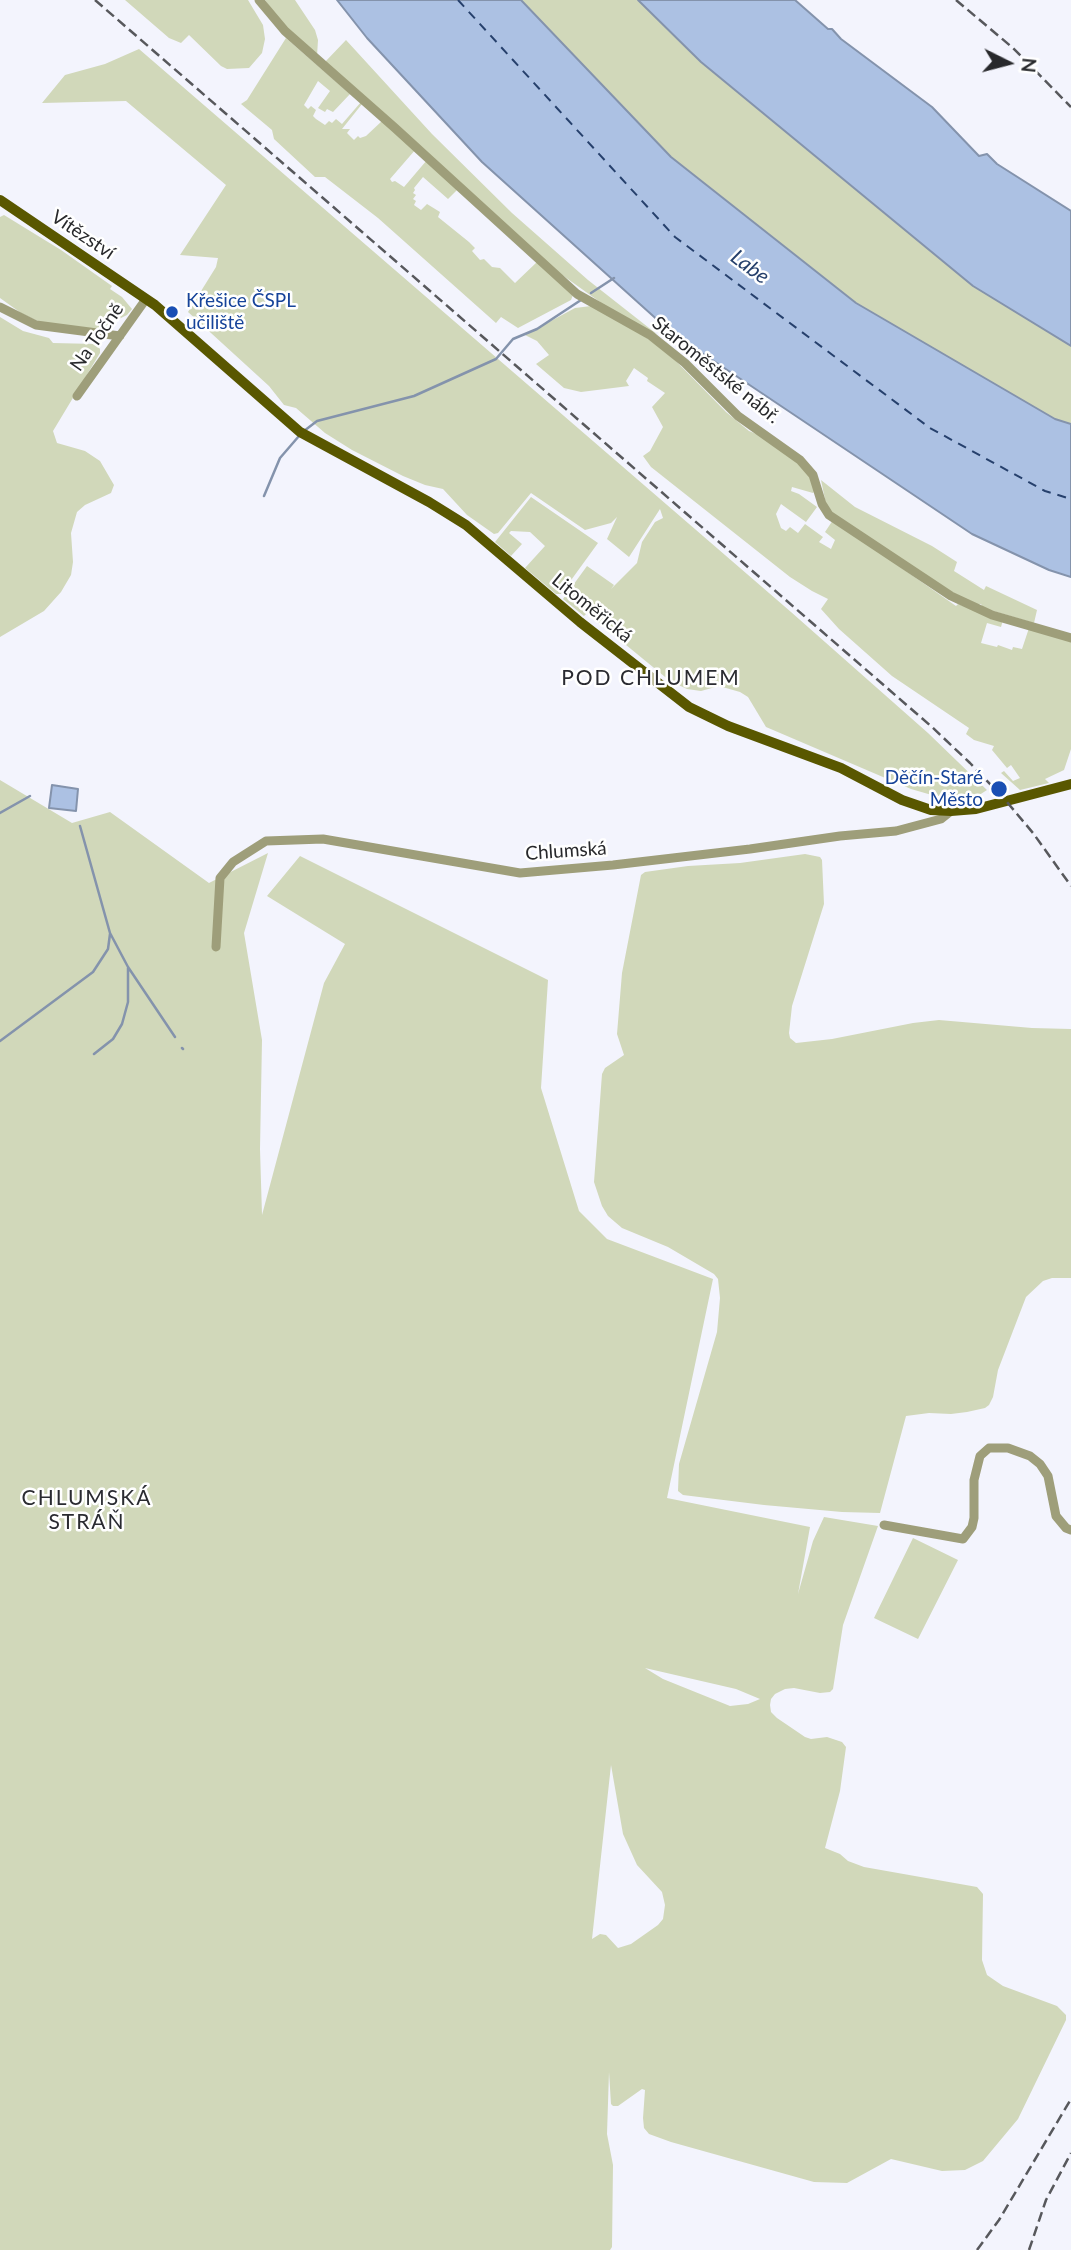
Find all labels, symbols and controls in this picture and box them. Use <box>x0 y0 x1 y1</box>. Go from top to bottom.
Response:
north arrow <box>973 28 1043 98</box>
text: N <box>1017 57 1042 74</box>
street label: Vítězství <box>47 205 119 265</box>
water label: Labe <box>726 244 774 290</box>
place label: Křešice ČSPL učiliště <box>186 290 296 334</box>
street label: Na Točně <box>65 299 129 375</box>
marker: Křešice ČSPL učiliště <box>164 304 180 320</box>
street label: Staroměstské nábř. <box>648 312 784 428</box>
street label: Litoměřická <box>547 569 637 647</box>
district label: POD CHLUMEM <box>563 665 739 691</box>
place label: Děčín-Staré Město <box>885 767 983 811</box>
marker: Děčín-Staré Město <box>989 779 1009 799</box>
street label: Chlumská <box>525 837 607 865</box>
district label: CHLUMSKÁ STRÁŇ <box>23 1485 151 1535</box>

